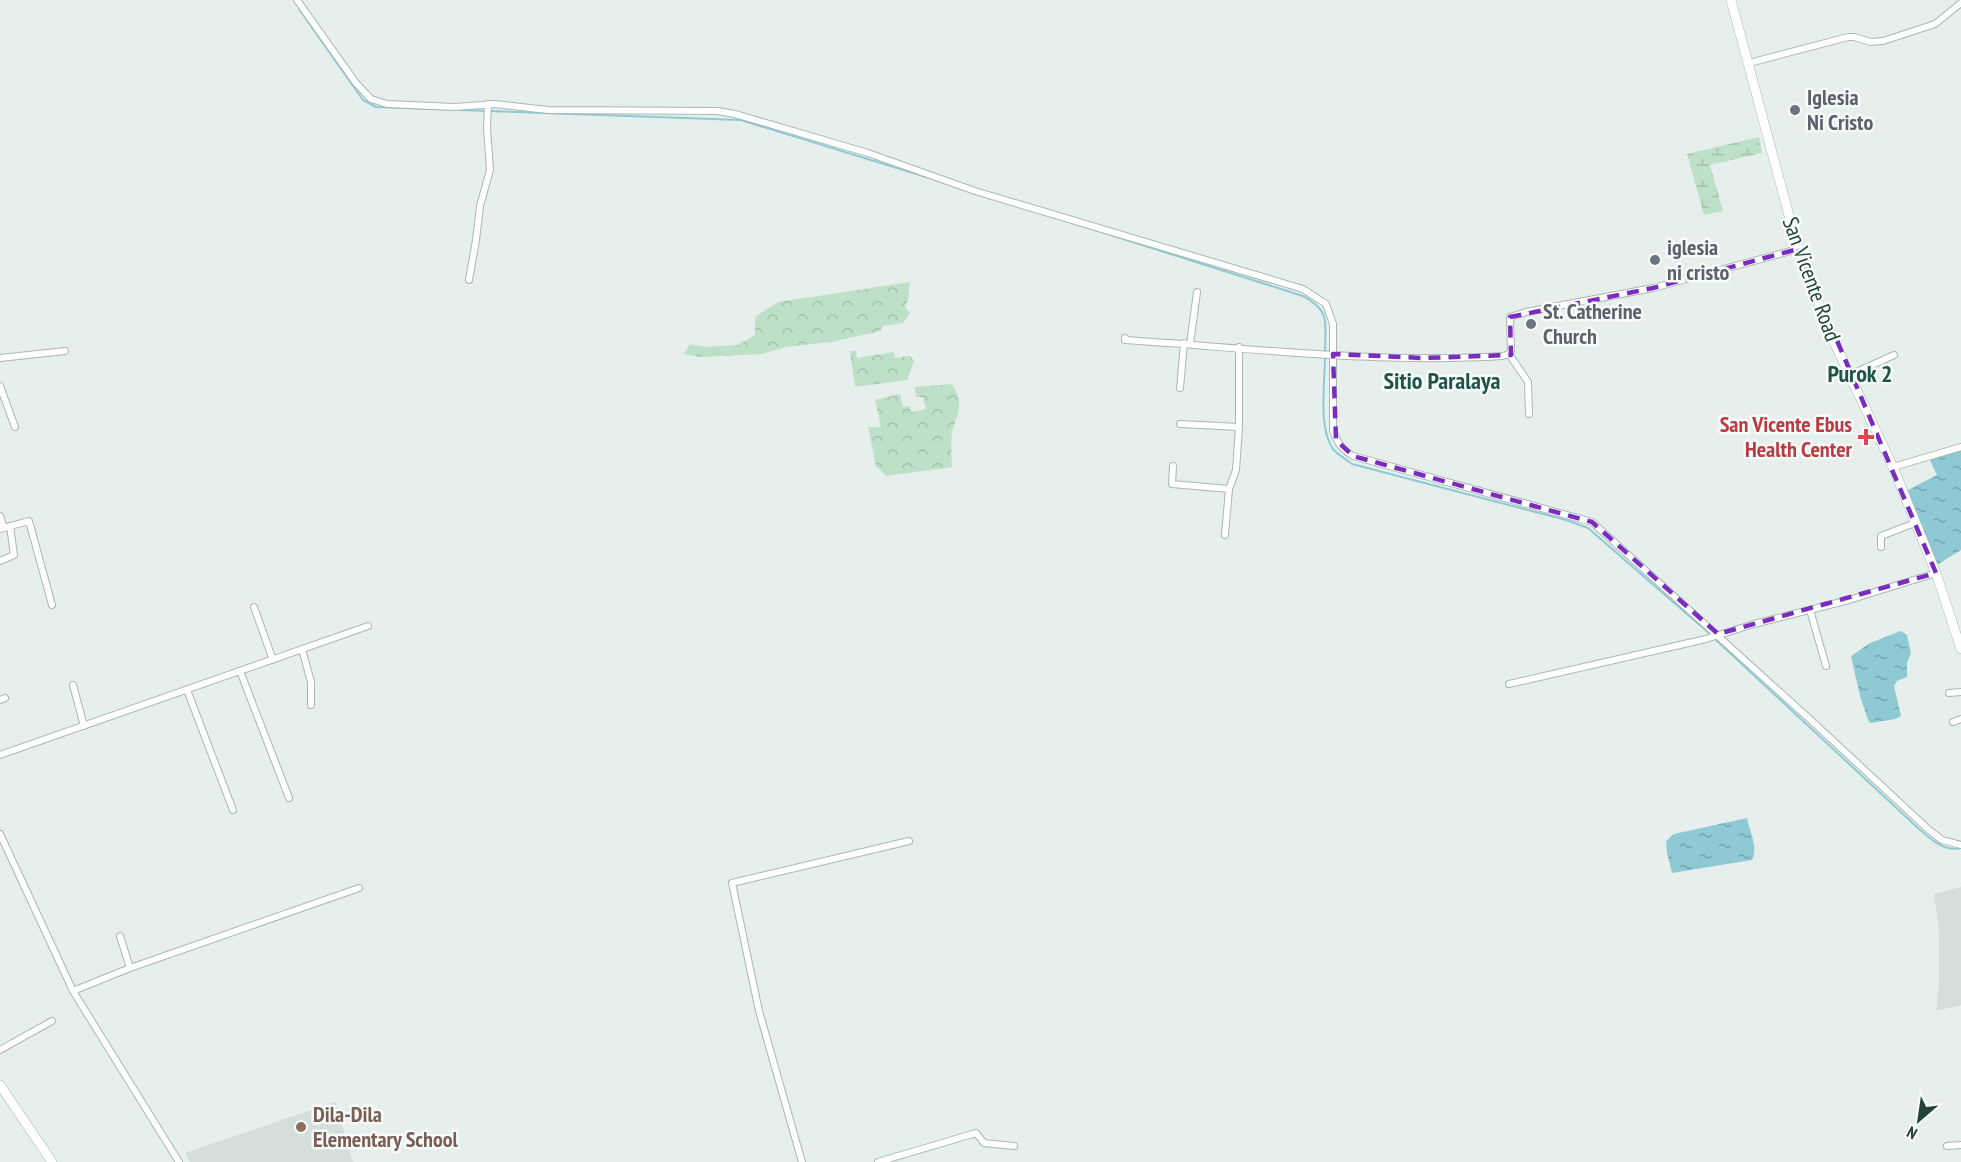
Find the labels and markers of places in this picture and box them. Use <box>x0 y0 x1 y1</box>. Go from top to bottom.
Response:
place label: Iglesia Ni Cristo <box>1807 83 1873 136</box>
marker: Iglesia Ni Cristo <box>1788 103 1802 117</box>
place label: iglesia ni cristo <box>1667 233 1730 286</box>
marker: iglesia ni cristo <box>1648 253 1662 267</box>
place label: St. Catherine Church <box>1543 297 1642 350</box>
marker: St. Catherine Church <box>1524 317 1538 331</box>
place label: San Vicente Ebus Health Center <box>1720 410 1853 463</box>
marker: San Vicente Ebus Health Center <box>1857 428 1875 446</box>
place label: Dila-Dila Elementary School <box>313 1100 459 1153</box>
marker: Dila-Dila Elementary School <box>294 1120 308 1134</box>

